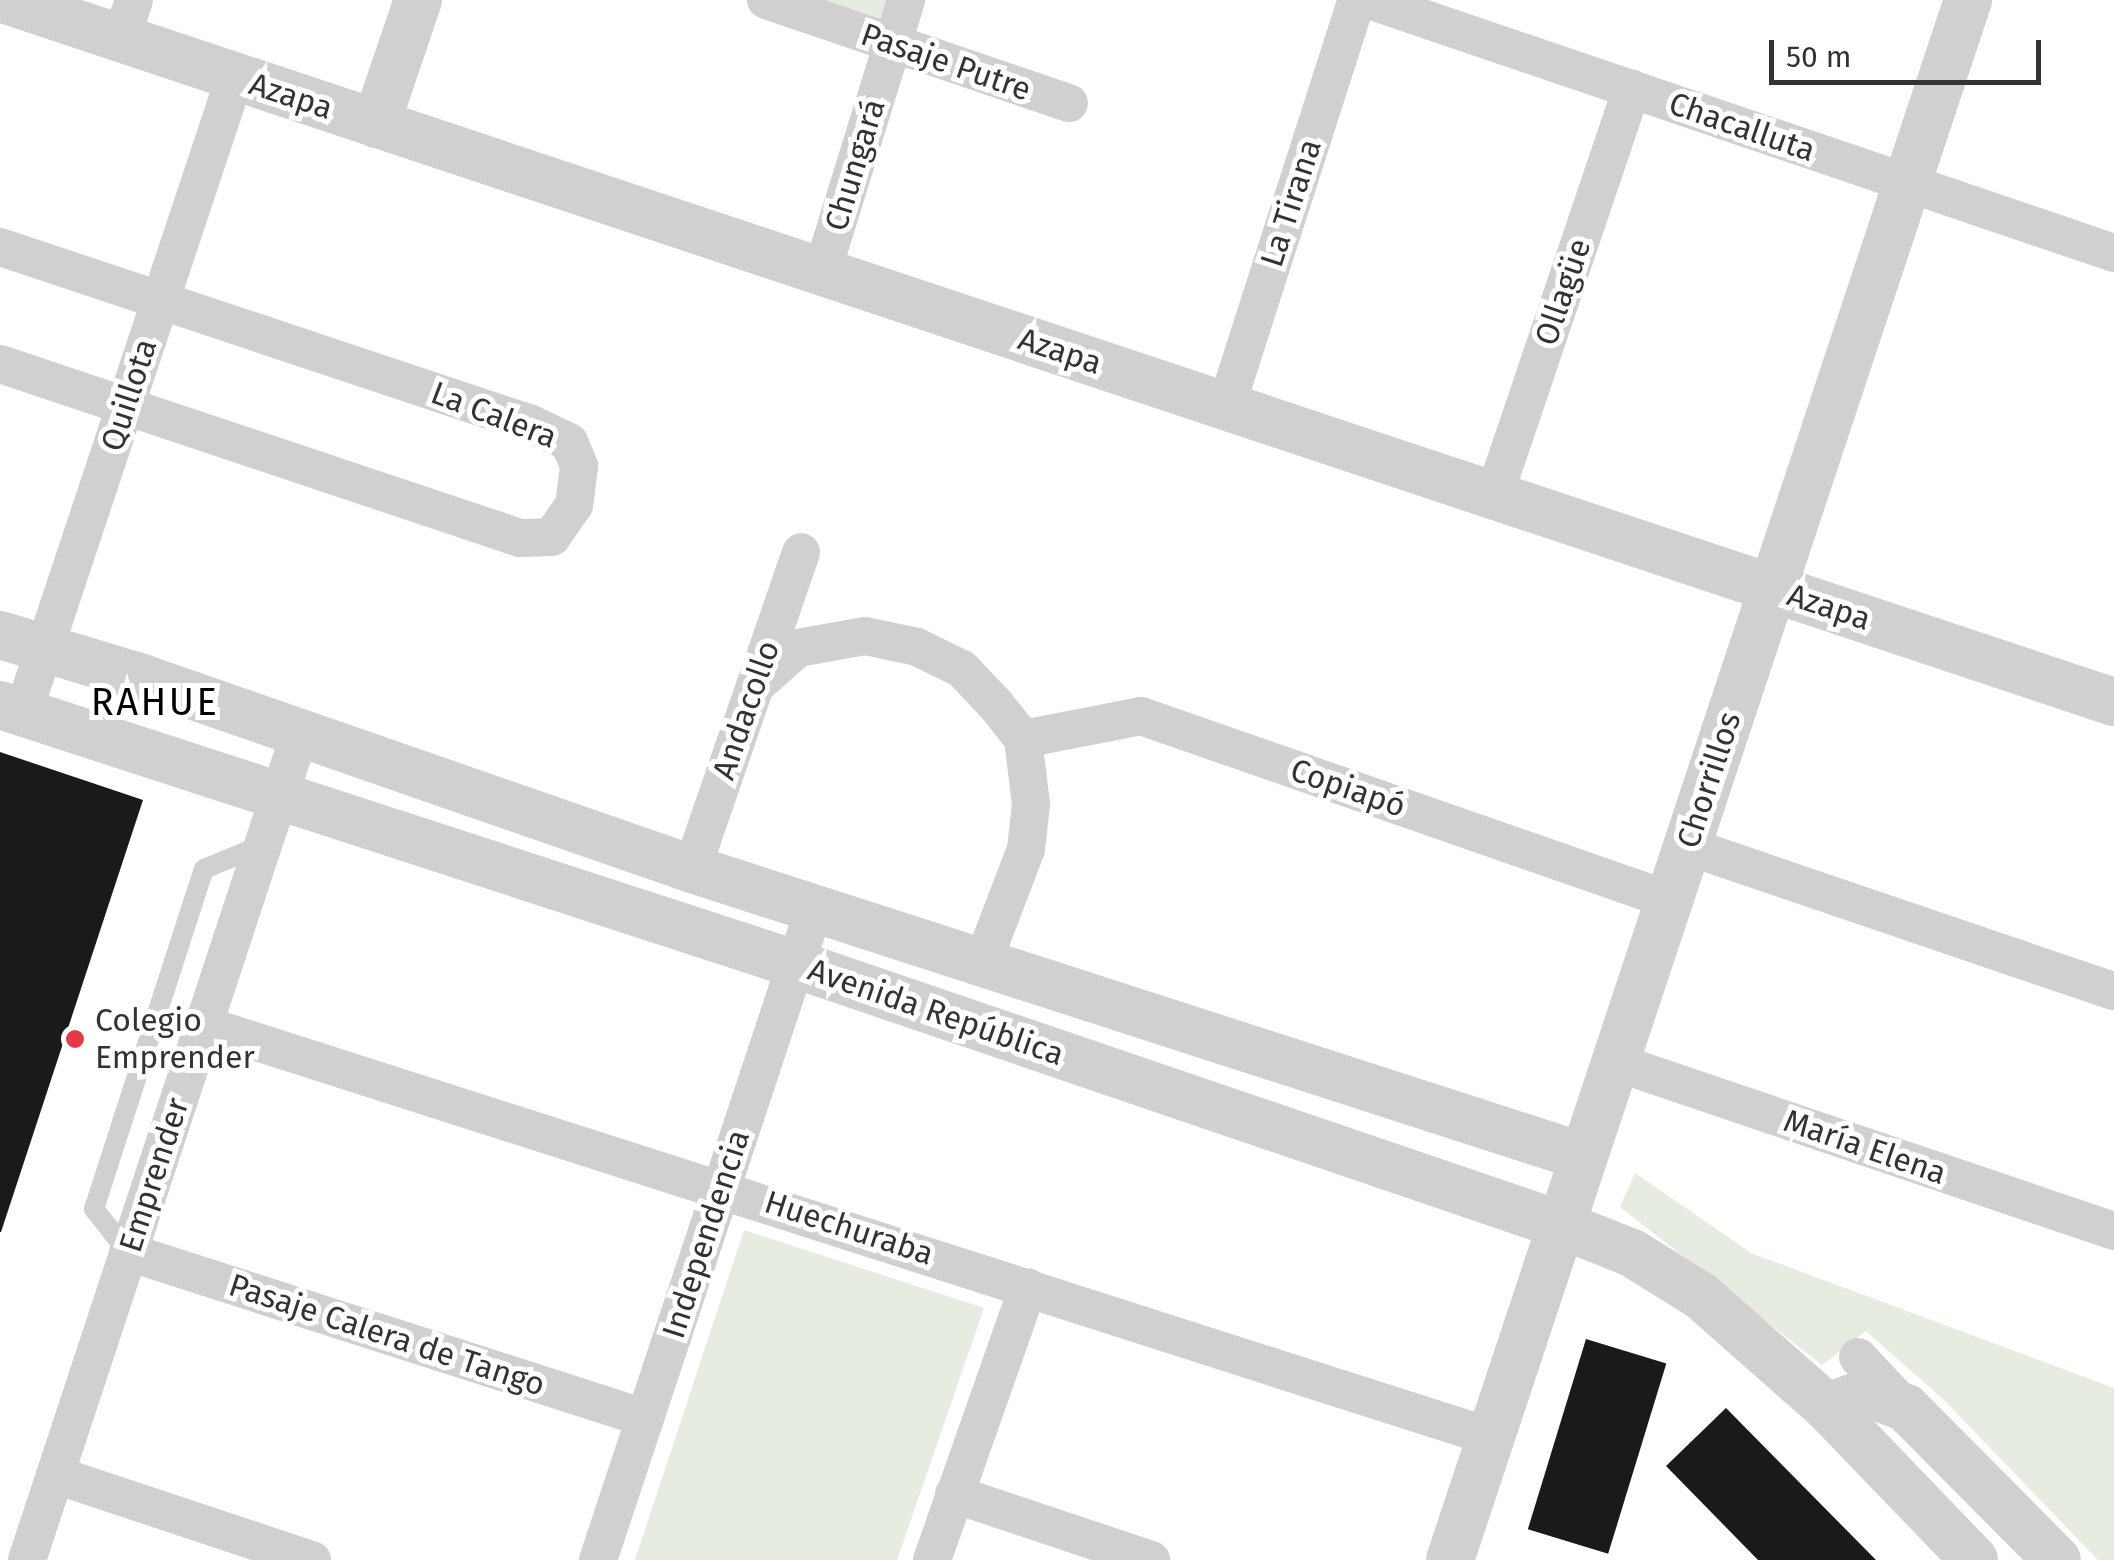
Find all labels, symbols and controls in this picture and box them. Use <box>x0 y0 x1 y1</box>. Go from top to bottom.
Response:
street label: Pasaje Putre <box>856 15 1036 109</box>
scale bar <box>1774 20 2046 82</box>
text: 50 m <box>1786 39 1851 75</box>
street label: Azapa <box>244 65 338 127</box>
street label: Chacalluta <box>1664 84 1820 170</box>
street label: Chungará <box>817 94 893 236</box>
street label: La Tirana <box>1252 134 1330 272</box>
street label: Ollagüe <box>1527 234 1599 350</box>
street label: Azapa <box>1013 320 1107 382</box>
street label: Quillota <box>93 334 165 456</box>
street label: La Calera <box>426 374 562 456</box>
street label: Azapa <box>1782 576 1876 638</box>
street label: Andacollo <box>704 636 788 784</box>
district label: RAHUE <box>91 680 219 726</box>
street label: Chorrillos <box>1669 707 1749 853</box>
street label: Copiapó <box>1285 750 1411 826</box>
street label: Avenida República <box>803 950 1069 1074</box>
place label: Colegio Emprender <box>95 1002 255 1077</box>
marker: Colegio Emprender <box>64 1028 86 1050</box>
street label: Emprender <box>111 1093 197 1257</box>
street label: María Elena <box>1779 1101 1951 1193</box>
street label: Independencia <box>654 1125 758 1343</box>
street label: Huechuraba <box>760 1183 938 1273</box>
street label: Pasaje Calera de Tango <box>224 1266 550 1404</box>

